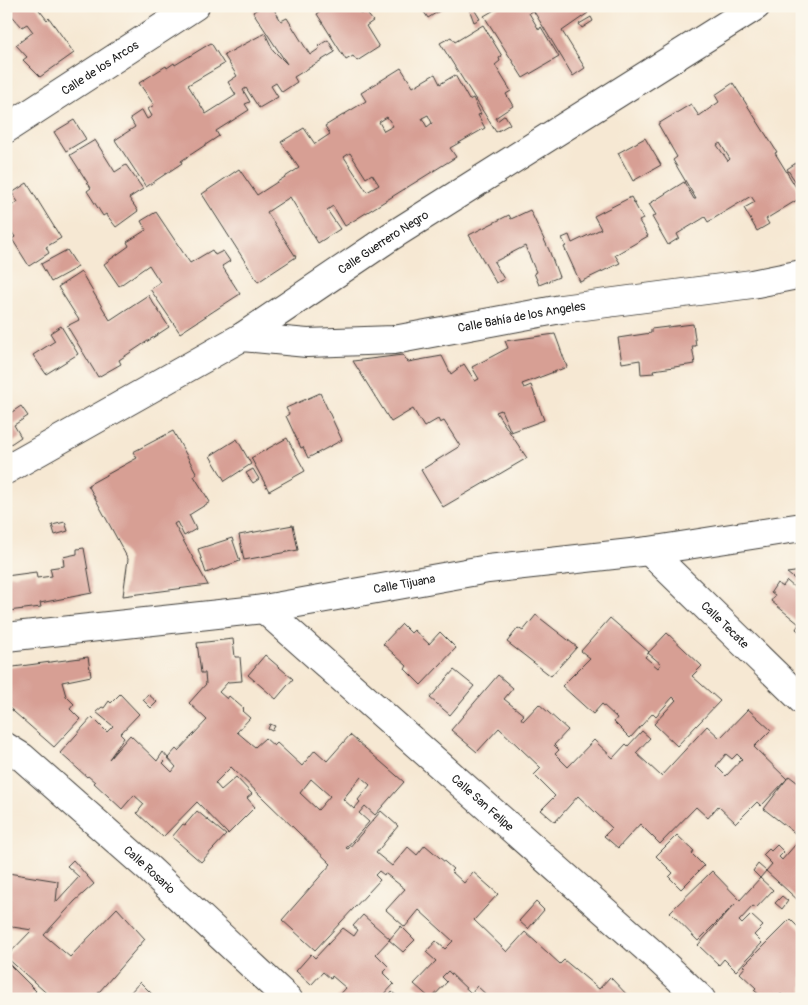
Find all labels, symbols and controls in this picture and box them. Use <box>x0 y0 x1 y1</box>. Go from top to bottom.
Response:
street label: Calle de los Arcos <box>58 37 142 99</box>
street label: Calle Guerrero Negro <box>335 207 432 277</box>
street label: Calle Bahía de los Angeles <box>457 298 587 336</box>
street label: Calle Tijuana <box>372 571 437 597</box>
street label: Calle Tecate <box>698 598 752 652</box>
street label: Calle San Felipe <box>448 771 517 834</box>
street label: Calle Rosario <box>120 843 179 897</box>

